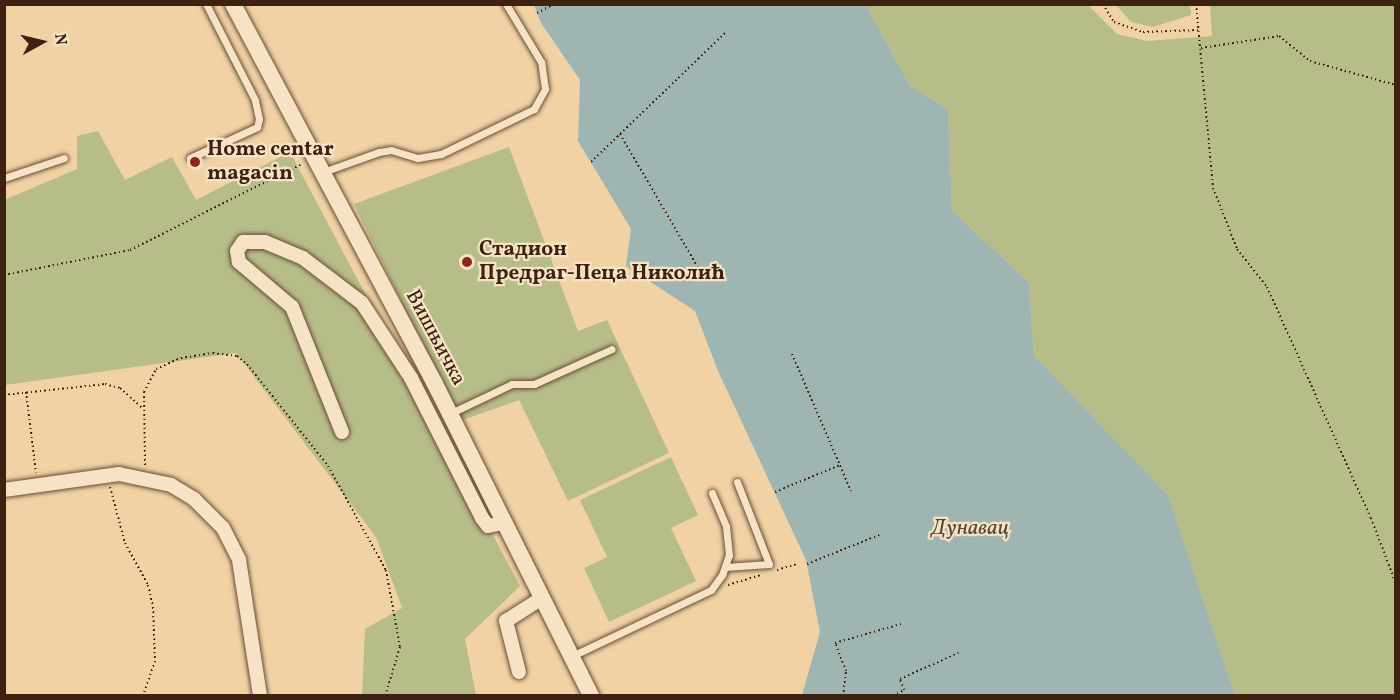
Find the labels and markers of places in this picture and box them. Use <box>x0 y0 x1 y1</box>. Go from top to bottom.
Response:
place label: Home centar magacin <box>207 137 334 187</box>
marker: Home centar magacin <box>188 155 202 169</box>
place label: Стадион Предраг-Пеца Николић <box>479 237 725 287</box>
marker: Стадион Предраг-Пеца Николић <box>460 255 474 269</box>

